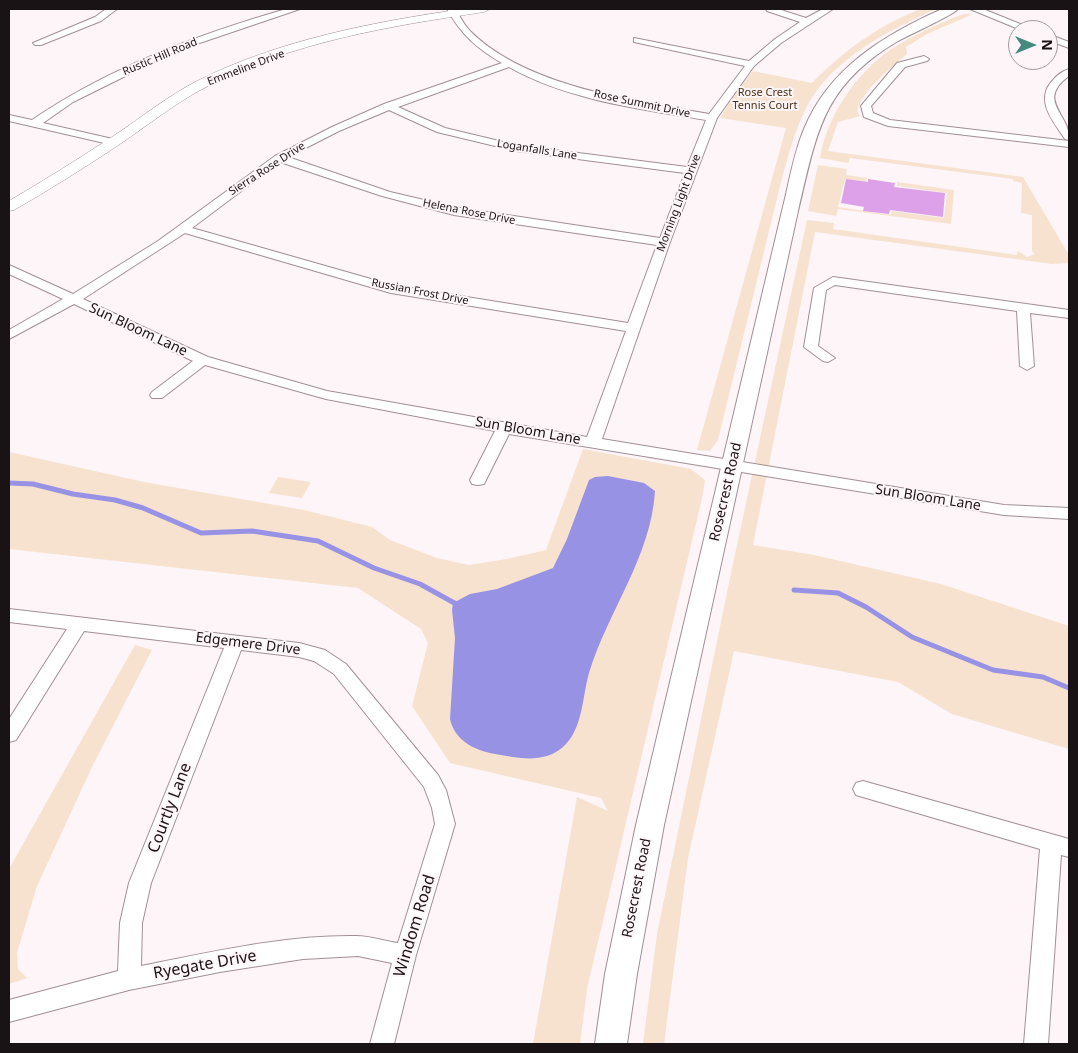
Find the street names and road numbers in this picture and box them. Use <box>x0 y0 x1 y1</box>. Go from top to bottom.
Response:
street label: Rustic Hill Road <box>121 35 199 79</box>
street label: Emmeline Drive <box>206 47 286 89</box>
street label: Rose Summit Drive <box>593 87 691 121</box>
street label: Loganfalls Lane <box>496 137 578 163</box>
street label: Sierra Rose Drive <box>226 139 308 199</box>
street label: Morning Light Drive <box>654 152 704 254</box>
street label: Helena Rose Drive <box>421 197 517 227</box>
street label: Russian Frost Drive <box>370 276 470 308</box>
street label: Sun Bloom Lane <box>86 300 190 360</box>
street label: Sun Bloom Lane <box>474 413 582 449</box>
street label: Rosecrest Road <box>706 441 746 543</box>
street label: Sun Bloom Lane <box>874 481 982 515</box>
street label: Edgemere Drive <box>195 629 301 659</box>
street label: Courtly Lane <box>144 760 196 856</box>
street label: Rosecrest Road <box>619 837 655 939</box>
street label: Windom Road <box>390 873 440 979</box>
street label: Ryegate Drive <box>152 946 258 984</box>

